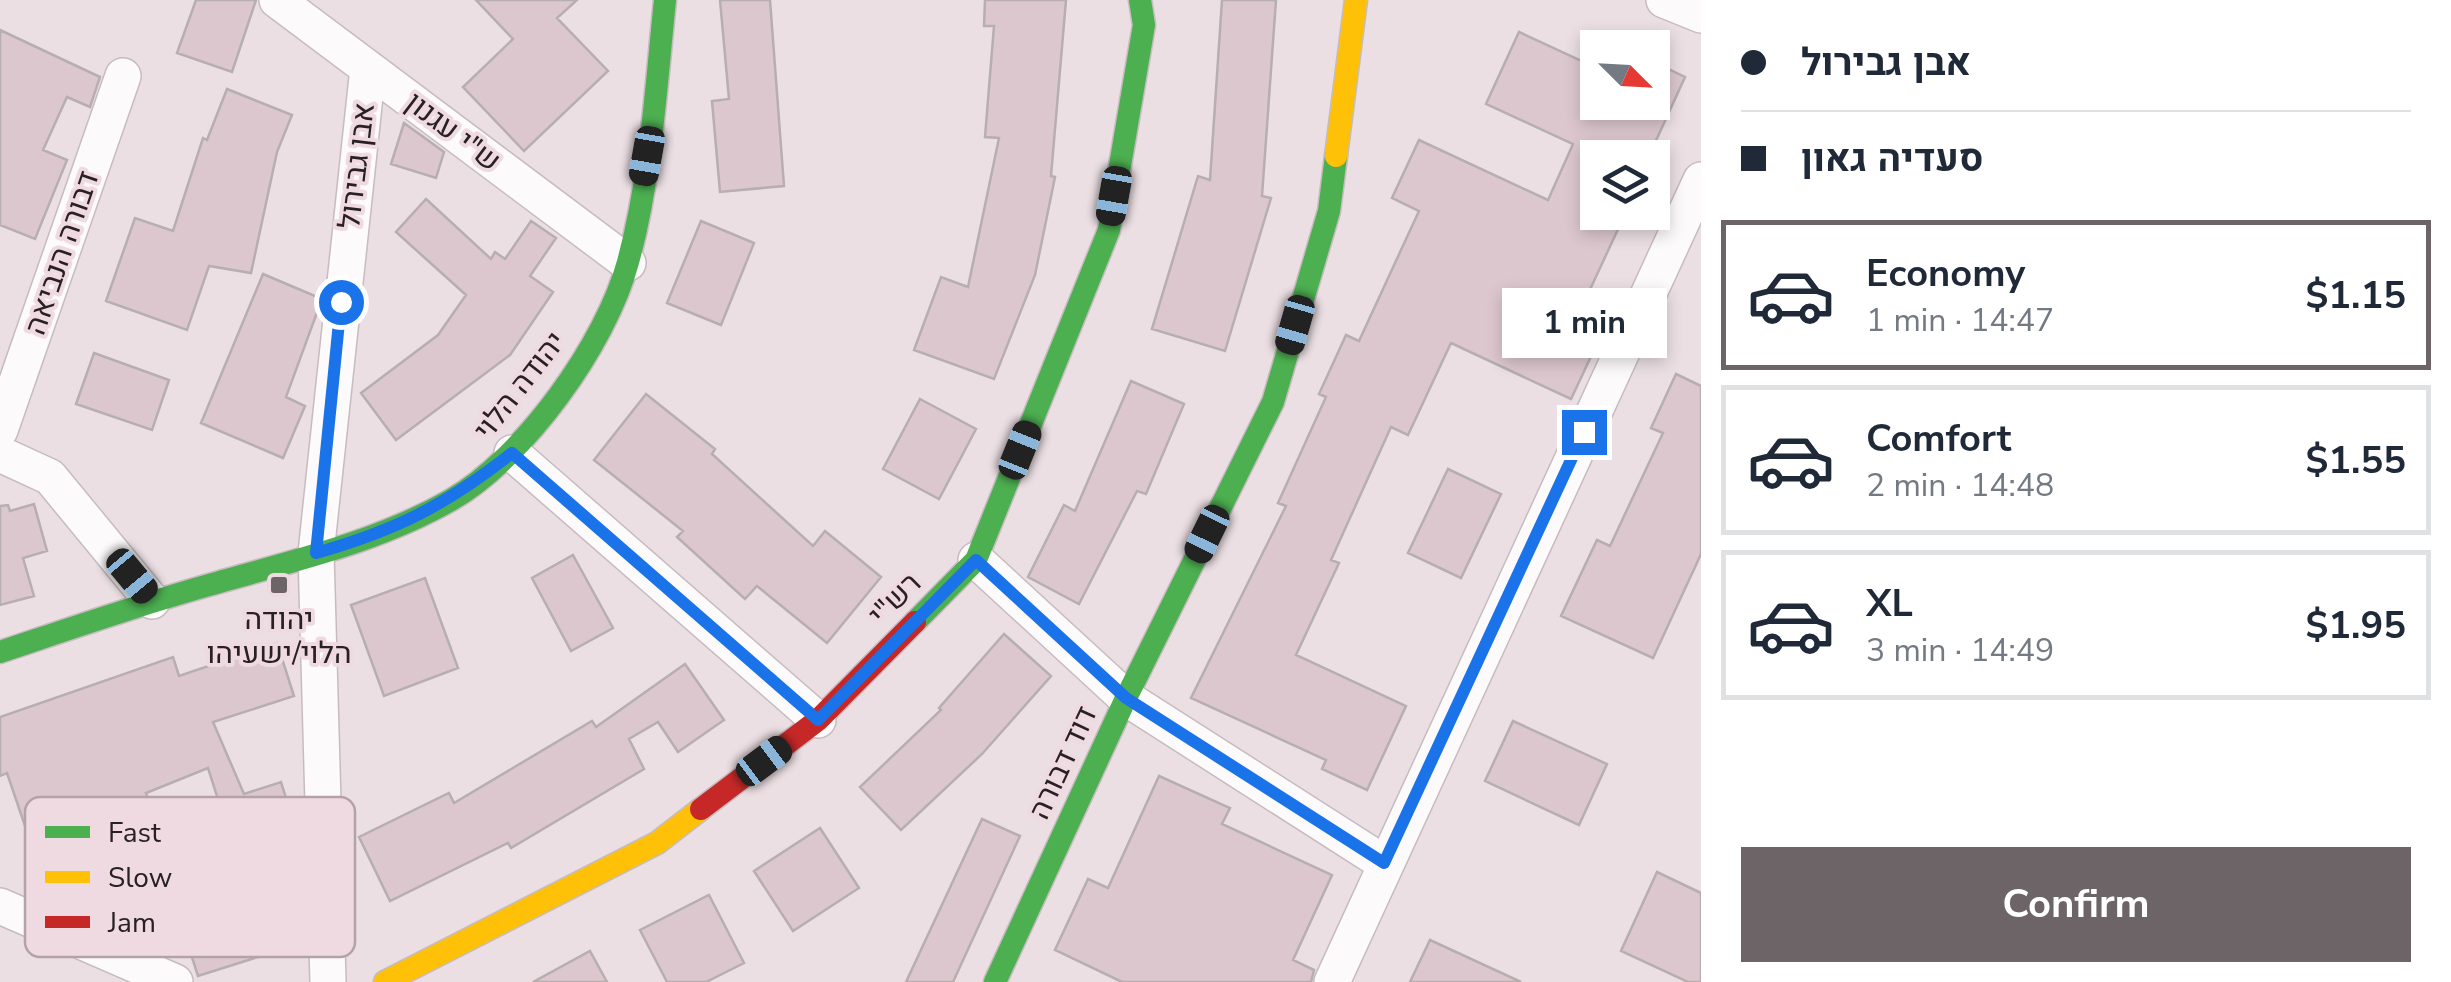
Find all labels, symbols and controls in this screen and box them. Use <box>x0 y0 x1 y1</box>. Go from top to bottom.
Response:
north arrow <box>1580 30 1670 120</box>
map controls <box>1580 30 1670 230</box>
text: אבן גבירול <box>1801 37 1971 88</box>
street label: ש"י עגנון <box>397 83 509 181</box>
street label: אבן גבירול <box>329 101 385 231</box>
car <box>627 124 667 188</box>
text: סעדיה גאון <box>1801 133 1984 184</box>
button: layers <box>1580 140 1670 230</box>
car <box>1094 164 1134 228</box>
street label: דבורה הנביאה <box>15 166 109 340</box>
text: Economy <box>1866 248 2025 299</box>
icon: car <box>1746 250 1836 340</box>
text: $1.15 <box>2305 270 2406 321</box>
route start <box>319 280 364 325</box>
callout: 1 min <box>1502 287 1666 357</box>
car <box>1272 292 1318 358</box>
text: 1 min · 14:47 <box>1866 299 2054 342</box>
text: 1 min <box>1543 301 1626 344</box>
street label: יהודה הלוי <box>465 323 575 449</box>
route end <box>1562 410 1607 455</box>
text: Comfort <box>1866 413 2011 464</box>
icon: car <box>1746 415 1836 505</box>
car <box>995 417 1045 483</box>
text: $1.55 <box>2305 435 2406 486</box>
text: 2 min · 14:48 <box>1866 464 2054 507</box>
car <box>1180 500 1234 568</box>
car <box>101 543 163 609</box>
street label: רש"י <box>860 564 930 634</box>
marker: יהודה הלוי/ישעיהו <box>268 574 290 596</box>
text: XL <box>1866 578 1913 629</box>
icon: car <box>1746 580 1836 670</box>
place label: יהודה הלוי/ישעיהו <box>206 599 352 674</box>
text: $1.95 <box>2305 600 2406 651</box>
text: 3 min · 14:49 <box>1866 629 2054 672</box>
street label: דוד דבורה <box>1019 700 1107 826</box>
car <box>731 731 797 791</box>
legend <box>25 797 355 957</box>
text: Fast <box>108 814 161 852</box>
button: Confirm <box>1741 847 2411 962</box>
text: Slow <box>108 859 172 897</box>
text: Jam <box>107 904 156 942</box>

